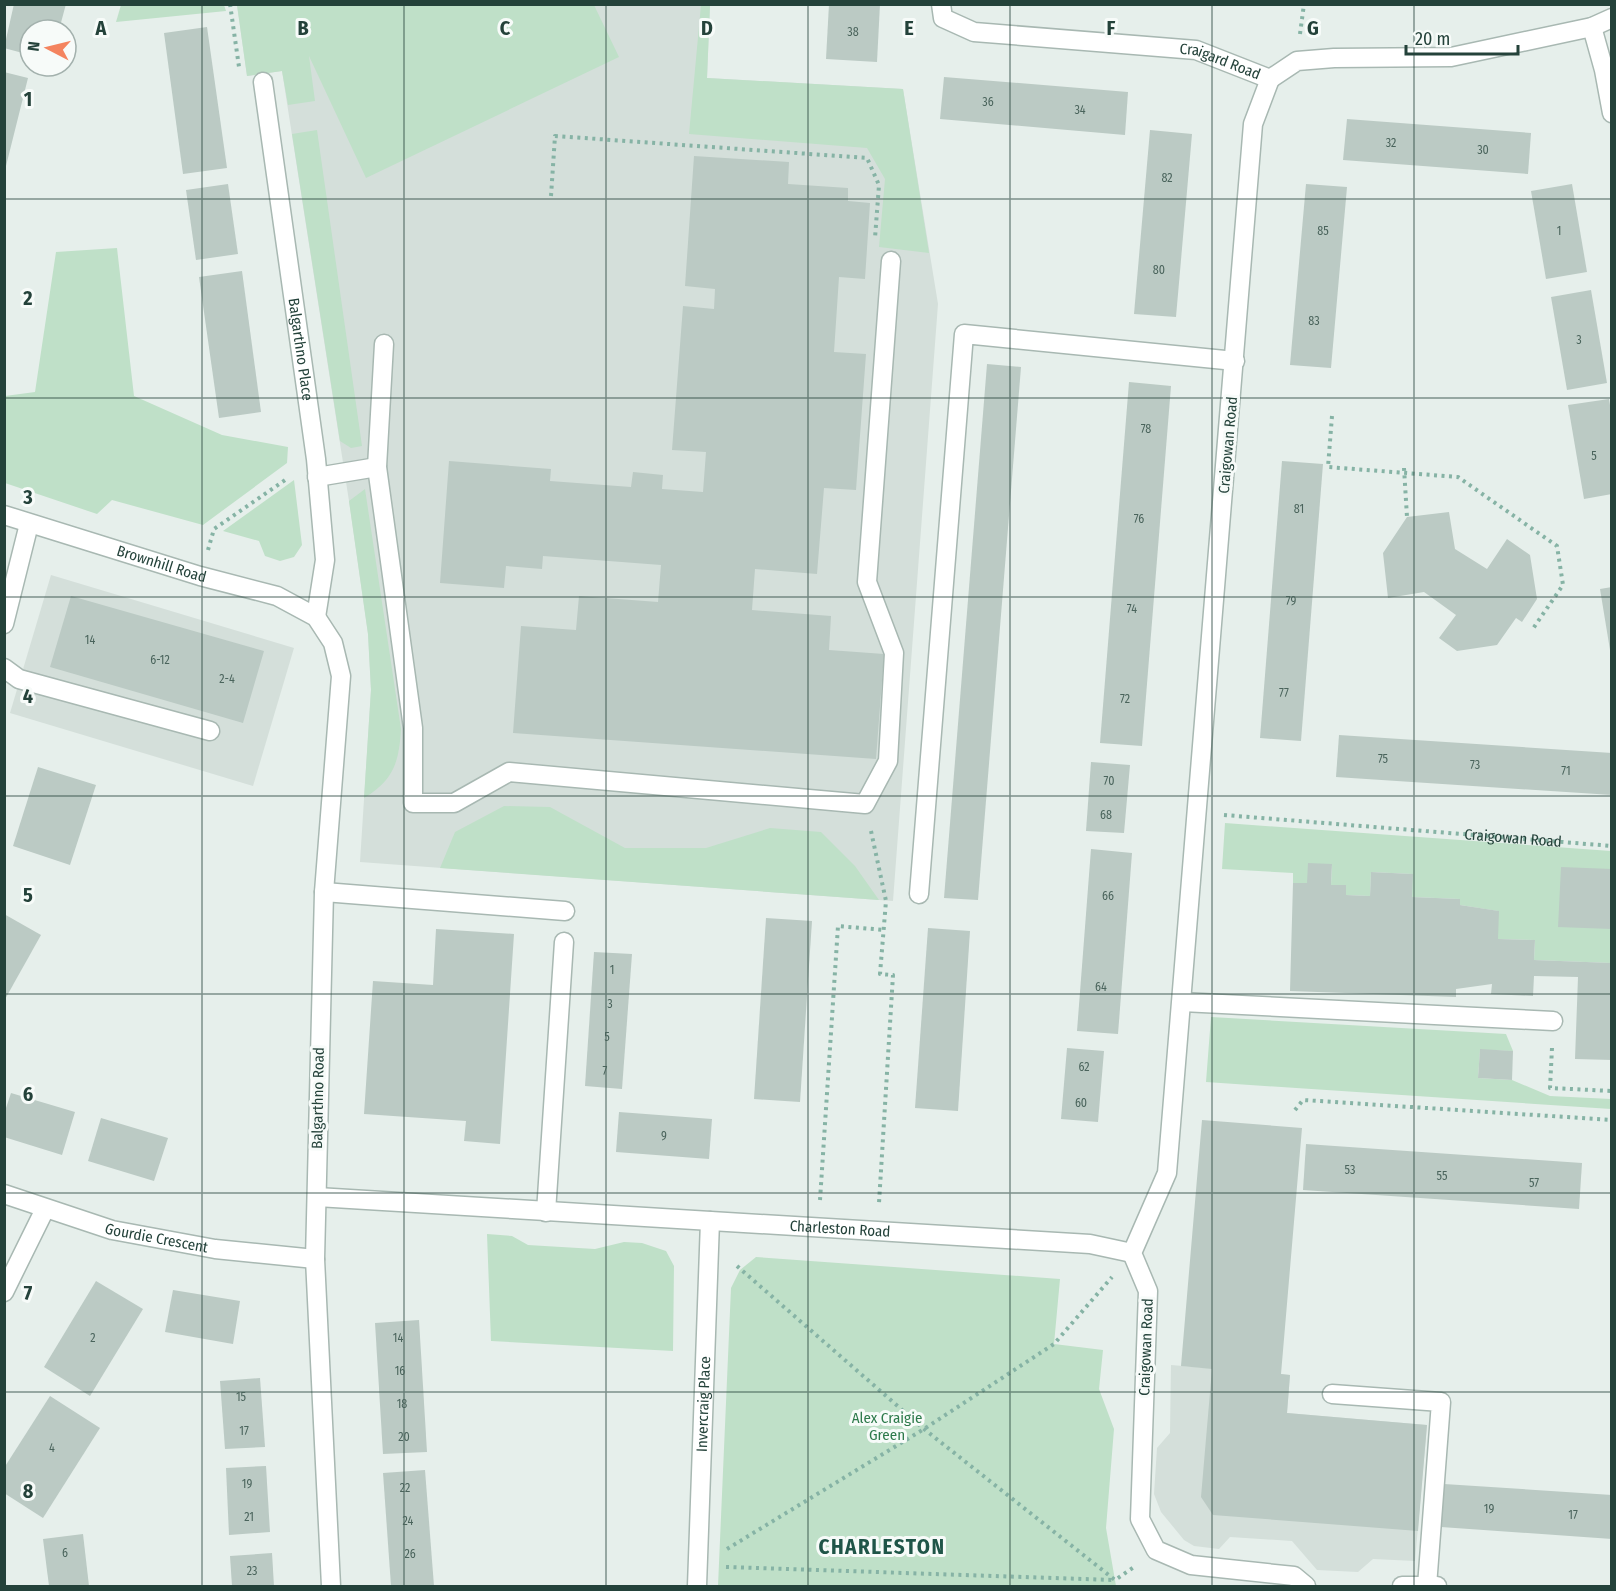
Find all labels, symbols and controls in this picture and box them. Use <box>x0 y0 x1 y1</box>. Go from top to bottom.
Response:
text: A <box>95 16 108 40</box>
text: B <box>297 16 309 40</box>
text: C <box>500 16 511 40</box>
text: D <box>701 16 713 40</box>
text: E <box>904 16 914 40</box>
text: F <box>1107 16 1116 40</box>
text: G <box>1307 16 1319 40</box>
north arrow <box>18 18 78 78</box>
scale bar <box>1406 18 1518 56</box>
house number: 38 <box>847 25 859 39</box>
text: 20 m <box>1415 28 1450 50</box>
text: N <box>24 40 44 52</box>
street label: Craigard Road <box>1179 40 1263 83</box>
text: 1 <box>24 87 32 111</box>
house number: 36 <box>982 95 994 109</box>
house number: 34 <box>1074 103 1086 117</box>
house number: 32 <box>1386 136 1396 150</box>
house number: 30 <box>1477 143 1489 157</box>
house number: 82 <box>1161 171 1173 185</box>
house number: 85 <box>1317 224 1329 238</box>
house number: 1 <box>1557 224 1561 238</box>
house number: 80 <box>1153 263 1165 277</box>
text: 2 <box>22 286 33 310</box>
street label: Balgarthno Place <box>284 297 317 402</box>
house number: 83 <box>1308 314 1320 328</box>
house number: 3 <box>1576 333 1582 347</box>
street label: Craigowan Road <box>1215 396 1241 494</box>
house number: 78 <box>1141 422 1151 436</box>
house number: 5 <box>1591 449 1597 463</box>
text: 3 <box>22 485 33 509</box>
house number: 81 <box>1294 502 1304 516</box>
house number: 76 <box>1134 512 1144 526</box>
street label: Brownhill Road <box>114 542 208 586</box>
house number: 79 <box>1286 594 1296 608</box>
house number: 74 <box>1127 602 1137 616</box>
house number: 14 <box>85 633 95 647</box>
house number: 6-12 <box>150 653 170 667</box>
house number: 2-4 <box>219 672 235 686</box>
text: 4 <box>23 684 33 708</box>
house number: 77 <box>1279 686 1289 700</box>
house number: 72 <box>1120 692 1130 706</box>
house number: 75 <box>1378 752 1389 766</box>
house number: 73 <box>1470 758 1480 772</box>
house number: 71 <box>1561 764 1571 778</box>
house number: 70 <box>1104 774 1114 788</box>
house number: 68 <box>1100 808 1112 822</box>
street label: Craigowan Road <box>1464 825 1562 851</box>
text: 5 <box>23 883 33 907</box>
house number: 66 <box>1102 889 1114 903</box>
house number: 1 <box>610 963 614 977</box>
house number: 64 <box>1095 980 1107 994</box>
house number: 3 <box>607 997 613 1011</box>
house number: 5 <box>604 1030 610 1044</box>
street label: Balgarthno Road <box>308 1047 328 1149</box>
house number: 62 <box>1078 1060 1090 1074</box>
house number: 7 <box>603 1064 608 1078</box>
text: 6 <box>23 1082 33 1106</box>
house number: 60 <box>1075 1096 1087 1110</box>
house number: 9 <box>661 1129 667 1143</box>
house number: 53 <box>1345 1163 1355 1177</box>
house number: 55 <box>1437 1169 1448 1183</box>
house number: 57 <box>1529 1176 1539 1190</box>
street label: Charleston Road <box>789 1217 891 1241</box>
street label: Gourdie Crescent <box>102 1219 209 1257</box>
text: 7 <box>24 1281 33 1305</box>
street label: Craigowan Road <box>1135 1298 1157 1396</box>
house number: 2 <box>90 1331 96 1345</box>
house number: 14 <box>393 1331 403 1345</box>
street label: Invercraig Place <box>693 1356 714 1452</box>
house number: 16 <box>395 1364 405 1378</box>
house number: 15 <box>236 1390 247 1404</box>
house number: 18 <box>397 1397 407 1411</box>
park label: Alex Craigie Green <box>852 1409 922 1444</box>
house number: 17 <box>239 1424 249 1438</box>
house number: 20 <box>398 1430 410 1444</box>
house number: 4 <box>49 1441 55 1455</box>
house number: 19 <box>242 1477 252 1491</box>
text: 8 <box>23 1479 34 1503</box>
house number: 22 <box>400 1481 410 1495</box>
house number: 19 <box>1484 1502 1494 1516</box>
house number: 17 <box>1568 1508 1578 1522</box>
house number: 21 <box>244 1510 254 1524</box>
house number: 24 <box>403 1514 414 1528</box>
district label: CHARLESTON <box>818 1534 946 1560</box>
house number: 6 <box>62 1546 68 1560</box>
house number: 26 <box>404 1547 416 1561</box>
house number: 23 <box>247 1564 257 1578</box>

